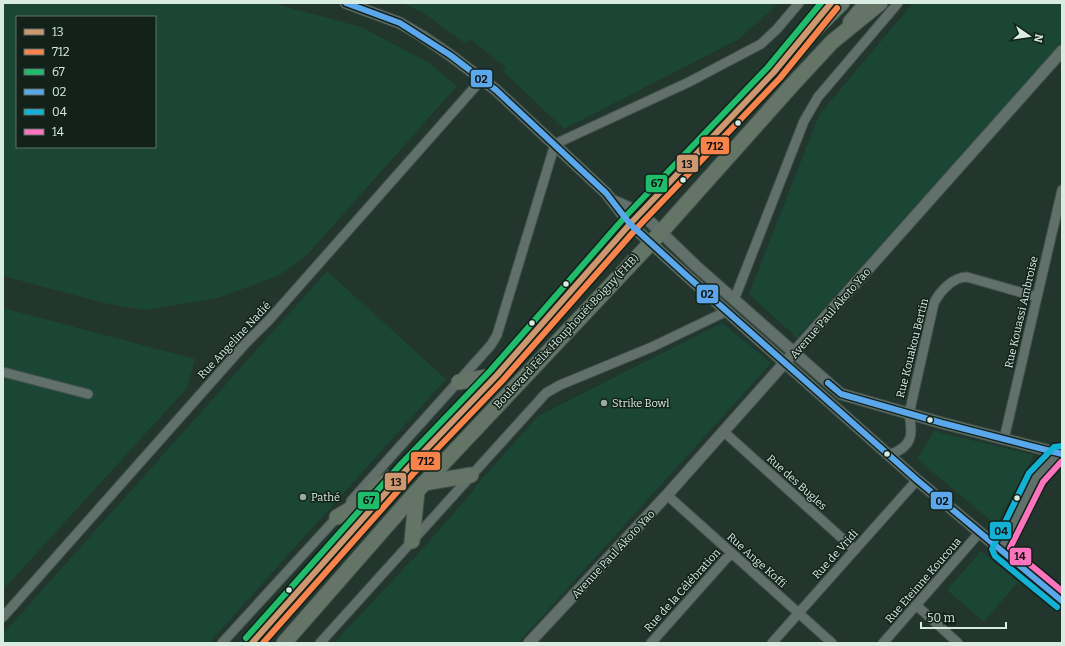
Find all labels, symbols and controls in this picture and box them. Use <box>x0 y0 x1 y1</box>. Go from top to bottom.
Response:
legend <box>16 16 156 148</box>
north arrow <box>1009 16 1049 56</box>
text: 13 <box>52 25 64 39</box>
text: N <box>1031 33 1046 44</box>
text: 712 <box>52 45 70 59</box>
text: 67 <box>52 65 65 79</box>
line badge: 02 <box>470 69 493 88</box>
text: 02 <box>474 73 488 86</box>
text: 02 <box>52 85 66 99</box>
text: 04 <box>52 105 67 119</box>
unlabelled marker <box>733 118 743 128</box>
text: 14 <box>52 125 64 139</box>
line badge: 712 <box>700 136 730 155</box>
text: 712 <box>706 140 724 153</box>
line badge: 13 <box>676 154 699 173</box>
text: 13 <box>681 158 693 171</box>
line badge: 67 <box>645 174 668 193</box>
unlabelled marker <box>678 175 688 185</box>
text: 67 <box>651 177 663 190</box>
street label: Boulevard Félix Houphouët Boigny (FHB) <box>491 251 642 411</box>
street label: Rue Kouassi Ambroise <box>1002 255 1041 369</box>
street label: Avenue Paul Akoto Yao <box>787 265 873 361</box>
unlabelled marker <box>561 279 571 289</box>
line badge: 02 <box>696 284 719 304</box>
text: 02 <box>700 288 714 301</box>
street label: Rue Kouakou Bertin <box>894 297 931 399</box>
street label: Rue Angeline Nadié <box>195 299 273 382</box>
unlabelled marker <box>527 318 537 328</box>
place label: Strike Bowl <box>612 397 669 410</box>
marker: Strike Bowl <box>599 398 609 408</box>
unlabelled marker <box>925 415 935 425</box>
unlabelled marker <box>882 449 892 459</box>
line badge: 712 <box>410 451 441 471</box>
street label: Rue des Bugles <box>764 452 829 513</box>
text: 712 <box>417 455 435 468</box>
line badge: 13 <box>384 472 407 491</box>
text: 13 <box>390 476 402 489</box>
place label: Pathé <box>311 491 340 504</box>
line badge: 67 <box>357 491 380 510</box>
line badge: 02 <box>930 491 953 510</box>
marker: Pathé <box>298 492 308 502</box>
unlabelled marker <box>1012 493 1022 503</box>
text: 67 <box>363 494 375 507</box>
text: 02 <box>935 495 949 508</box>
street label: Avenue Paul Akoto Yao <box>569 508 658 601</box>
line badge: 04 <box>989 521 1012 540</box>
text: 04 <box>994 525 1008 538</box>
street label: Rue de Vridi <box>810 527 861 582</box>
street label: Rue Ange Koffi <box>724 530 790 591</box>
street label: Rue Eteinne Koucoua <box>883 535 964 626</box>
street label: Rue de la Célébration <box>642 546 723 635</box>
line badge: 14 <box>1009 547 1032 566</box>
text: 14 <box>1014 550 1026 563</box>
unlabelled marker <box>284 585 294 595</box>
scale bar <box>921 604 1006 630</box>
text: 50 m <box>927 611 956 625</box>

